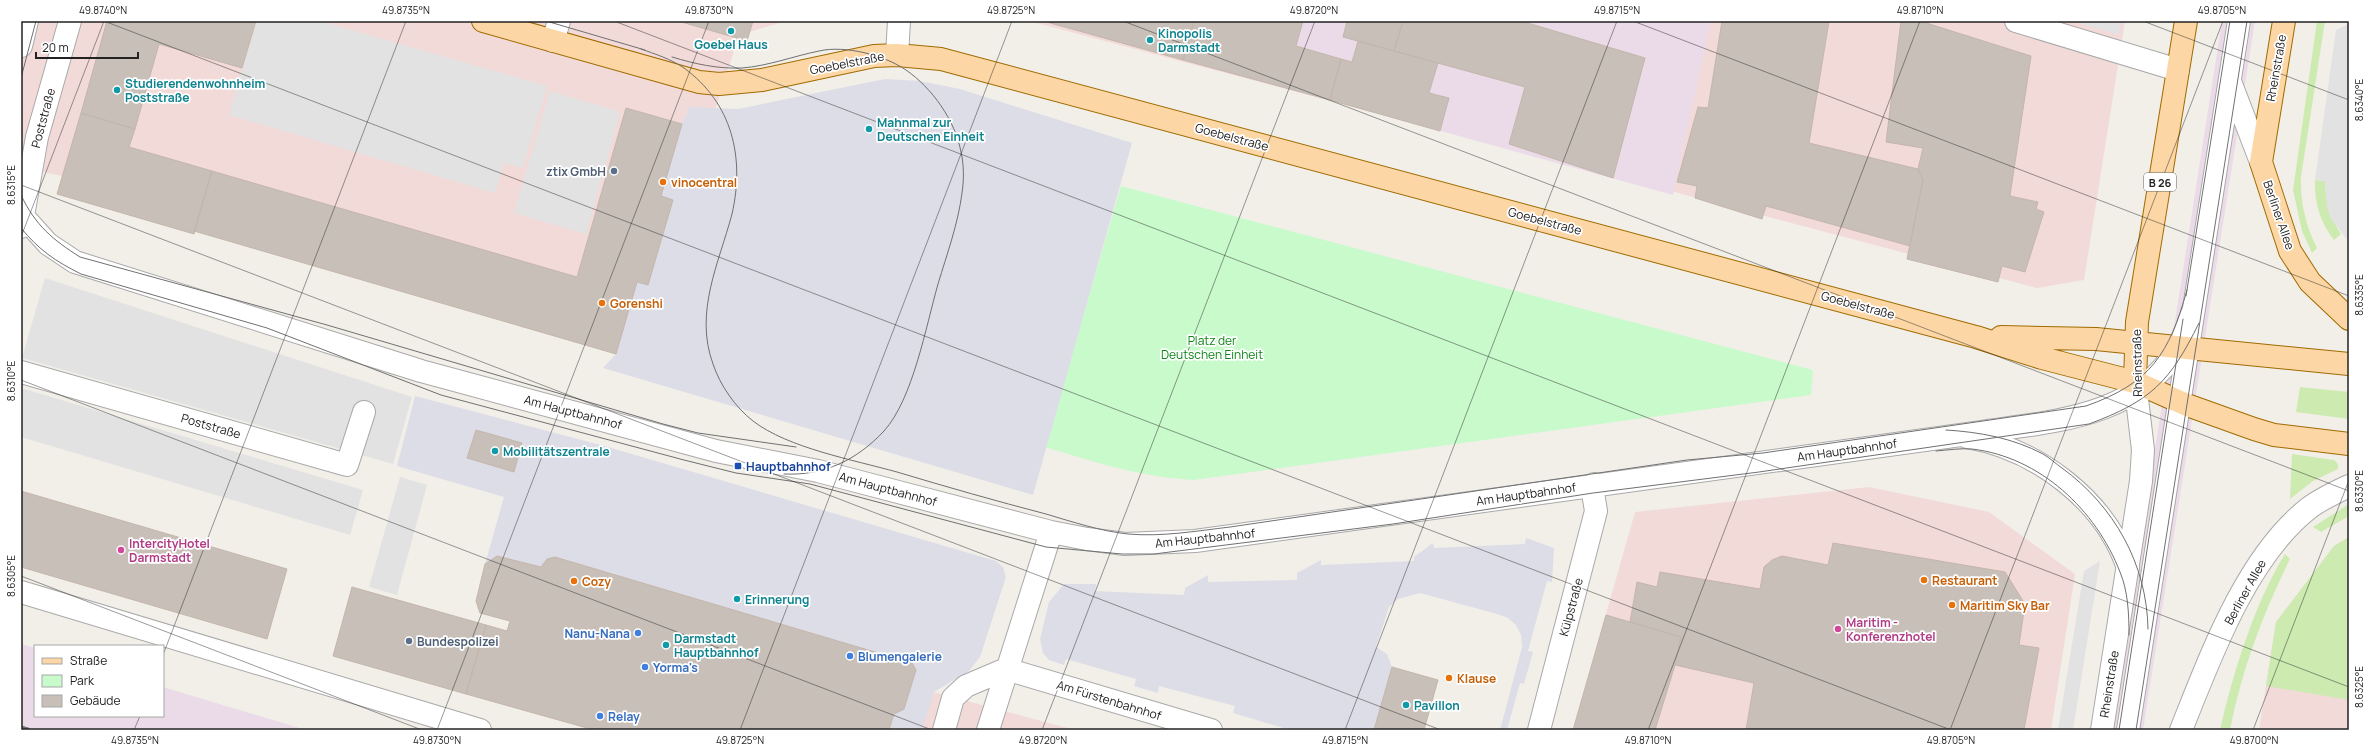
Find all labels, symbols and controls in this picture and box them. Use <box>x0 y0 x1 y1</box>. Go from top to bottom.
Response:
text: 49.8740°N <box>79 3 127 17</box>
text: 49.8735°N <box>382 3 430 17</box>
text: 49.8730°N <box>685 3 733 17</box>
text: 49.8725°N <box>987 3 1035 17</box>
text: 49.8720°N <box>1290 3 1338 17</box>
text: 49.8715°N <box>1594 3 1640 17</box>
text: 49.8710°N <box>1897 3 1943 17</box>
text: 49.8705°N <box>2198 3 2246 17</box>
place label: Kinopolis Darmstadt <box>1158 25 1220 56</box>
marker: Goebel Haus <box>726 26 736 36</box>
street label: Rheinstraße <box>2262 33 2290 103</box>
scale bar <box>36 34 138 60</box>
marker: Kinopolis Darmstadt <box>1145 35 1155 45</box>
place label: Goebel Haus <box>694 36 768 53</box>
text: 20 m <box>42 39 69 56</box>
street label: Goebelstraße <box>808 47 886 79</box>
place label: Studierendenwohnheim Poststraße <box>125 75 266 106</box>
text: 8.6340°E <box>2352 79 2366 121</box>
marker: Studierendenwohnheim Poststraße <box>112 85 122 95</box>
street label: Poststraße <box>27 86 59 150</box>
place label: Mahnmal zur Deutschen Einheit <box>877 114 984 145</box>
street label: Goebelstraße <box>1193 119 1271 155</box>
marker: Mahnmal zur Deutschen Einheit <box>864 124 874 134</box>
place label: ztix GmbH <box>546 163 606 180</box>
text: 8.6315°E <box>4 165 18 205</box>
marker: ztix GmbH <box>609 166 619 176</box>
road number: B 26 <box>2144 173 2176 191</box>
place label: vinocentral <box>671 174 737 191</box>
marker: vinocentral <box>658 177 668 187</box>
street label: Berliner Allee <box>2259 178 2299 252</box>
street label: Goebelstraße <box>1506 203 1584 239</box>
text: 8.6335°E <box>2352 274 2366 316</box>
street label: Goebelstraße <box>1819 287 1897 323</box>
place label: Gorenshi <box>610 295 663 312</box>
marker: Gorenshi <box>597 298 607 308</box>
street label: Rheinstraße <box>2128 329 2146 397</box>
park label: Platz der Deutschen Einheit <box>1161 332 1263 363</box>
text: 8.6310°E <box>4 361 18 401</box>
street label: Am Hauptbahnhof <box>522 391 625 433</box>
street label: Poststraße <box>179 409 243 443</box>
street label: Am Hauptbahnhof <box>1796 434 1899 465</box>
place label: Mobilitätszentrale <box>503 443 610 460</box>
marker: Mobilitätszentrale <box>490 446 500 456</box>
place label: Hauptbahnhof <box>746 458 831 475</box>
marker: Hauptbahnhof <box>733 461 743 471</box>
street label: Am Hauptbahnhof <box>837 468 940 510</box>
text: 8.6330°E <box>2352 470 2366 512</box>
street label: Am Hauptbahnhof <box>1475 478 1578 509</box>
street label: Am Hauptbahnhof <box>1154 524 1257 552</box>
place label: IntercityHotel Darmstadt <box>129 535 210 566</box>
marker: IntercityHotel Darmstadt <box>116 545 126 555</box>
text: 8.6305°E <box>4 555 18 597</box>
street label: Berliner Allee <box>2220 556 2270 628</box>
place label: Restaurant <box>1932 572 1998 589</box>
place label: Cozy <box>582 573 611 590</box>
marker: Restaurant <box>1919 575 1929 585</box>
marker: Cozy <box>569 576 579 586</box>
street label: Külpstraße <box>1555 576 1587 638</box>
place label: Erinnerung <box>745 591 810 608</box>
marker: Erinnerung <box>732 594 742 604</box>
place label: Maritim Sky Bar <box>1960 597 2050 614</box>
marker: Maritim Sky Bar <box>1947 600 1957 610</box>
place label: Maritim - Konferenzhotel <box>1846 614 1936 645</box>
marker: Maritim - Konferenzhotel <box>1833 624 1843 634</box>
place label: Nanu-Nana <box>564 625 630 642</box>
marker: Nanu-Nana <box>633 628 643 638</box>
place label: Darmstadt Hauptbahnhof <box>674 630 759 661</box>
place label: Bundespolizei <box>417 633 499 650</box>
marker: Bundespolizei <box>404 636 414 646</box>
marker: Darmstadt Hauptbahnhof <box>661 640 671 650</box>
legend <box>34 645 164 717</box>
place label: Blumengalerie <box>858 648 942 665</box>
street label: Rheinstraße <box>2095 649 2123 719</box>
marker: Blumengalerie <box>845 651 855 661</box>
text: Straße <box>70 652 107 669</box>
place label: Yorma's <box>653 659 698 676</box>
marker: Yorma's <box>640 662 650 672</box>
text: 8.6325°E <box>2352 666 2366 708</box>
place label: Klause <box>1457 670 1496 687</box>
text: Park <box>70 672 95 689</box>
marker: Klause <box>1444 673 1454 683</box>
street label: Am Fürstenbahnhof <box>1055 676 1164 724</box>
text: Gebäude <box>70 692 121 709</box>
place label: Pavillon <box>1414 697 1460 714</box>
marker: Pavillon <box>1401 700 1411 710</box>
place label: Relay <box>608 708 640 725</box>
marker: Relay <box>595 711 605 721</box>
text: 49.8735°N <box>111 733 159 747</box>
text: 49.8730°N <box>413 733 461 747</box>
text: 49.8725°N <box>716 733 764 747</box>
text: 49.8720°N <box>1019 733 1067 747</box>
text: 49.8715°N <box>1322 733 1368 747</box>
text: 49.8710°N <box>1625 733 1671 747</box>
text: 49.8705°N <box>1927 733 1975 747</box>
text: 49.8700°N <box>2230 733 2279 747</box>

